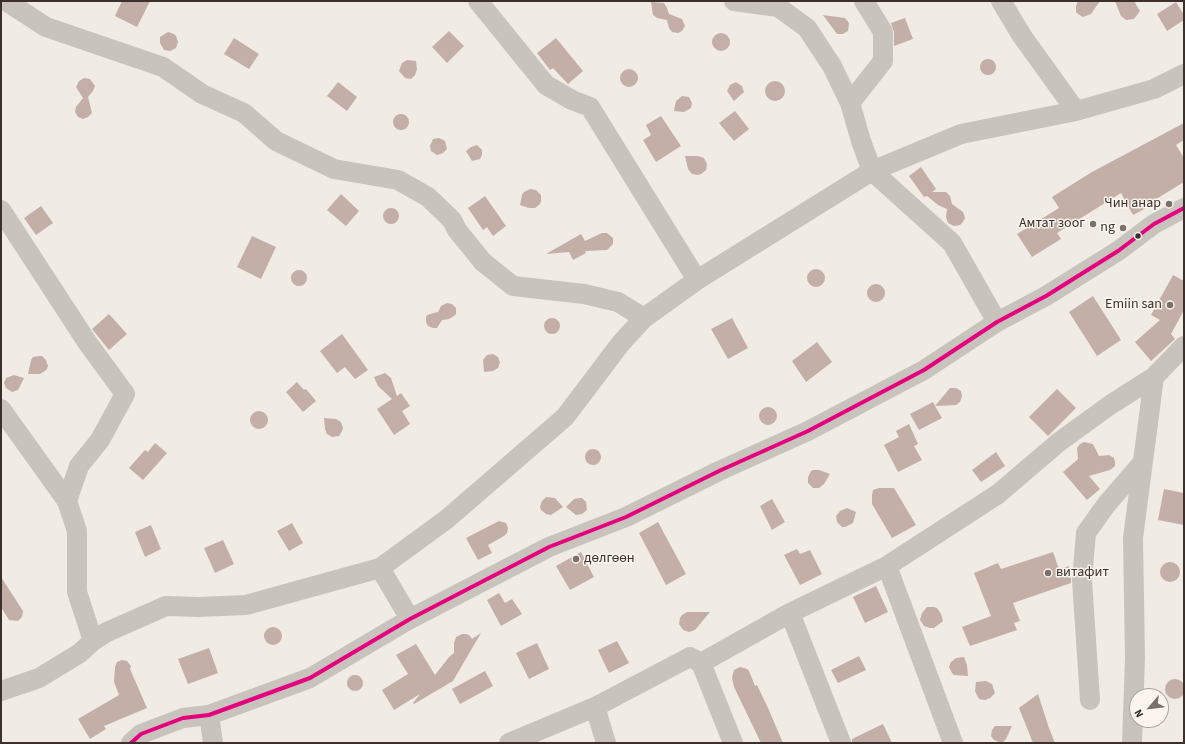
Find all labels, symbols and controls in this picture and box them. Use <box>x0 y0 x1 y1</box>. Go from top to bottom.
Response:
place label: Чин анар <box>1104 196 1161 212</box>
marker: Чин анар <box>1164 199 1174 209</box>
place label: Амтат зоог <box>1019 216 1085 232</box>
marker: Амтат зоог <box>1088 219 1098 229</box>
place label: ng <box>1100 220 1115 236</box>
marker: ng <box>1118 223 1128 233</box>
unlabelled marker <box>1133 231 1143 241</box>
place label: Emiin san <box>1105 297 1162 313</box>
marker: Emiin san <box>1165 300 1175 310</box>
place label: дөлгөөн <box>584 551 635 567</box>
marker: дөлгөөн <box>571 554 581 564</box>
place label: витафит <box>1056 565 1109 581</box>
marker: витафит <box>1043 568 1053 578</box>
north arrow <box>1129 688 1169 728</box>
text: N <box>1131 707 1147 720</box>

